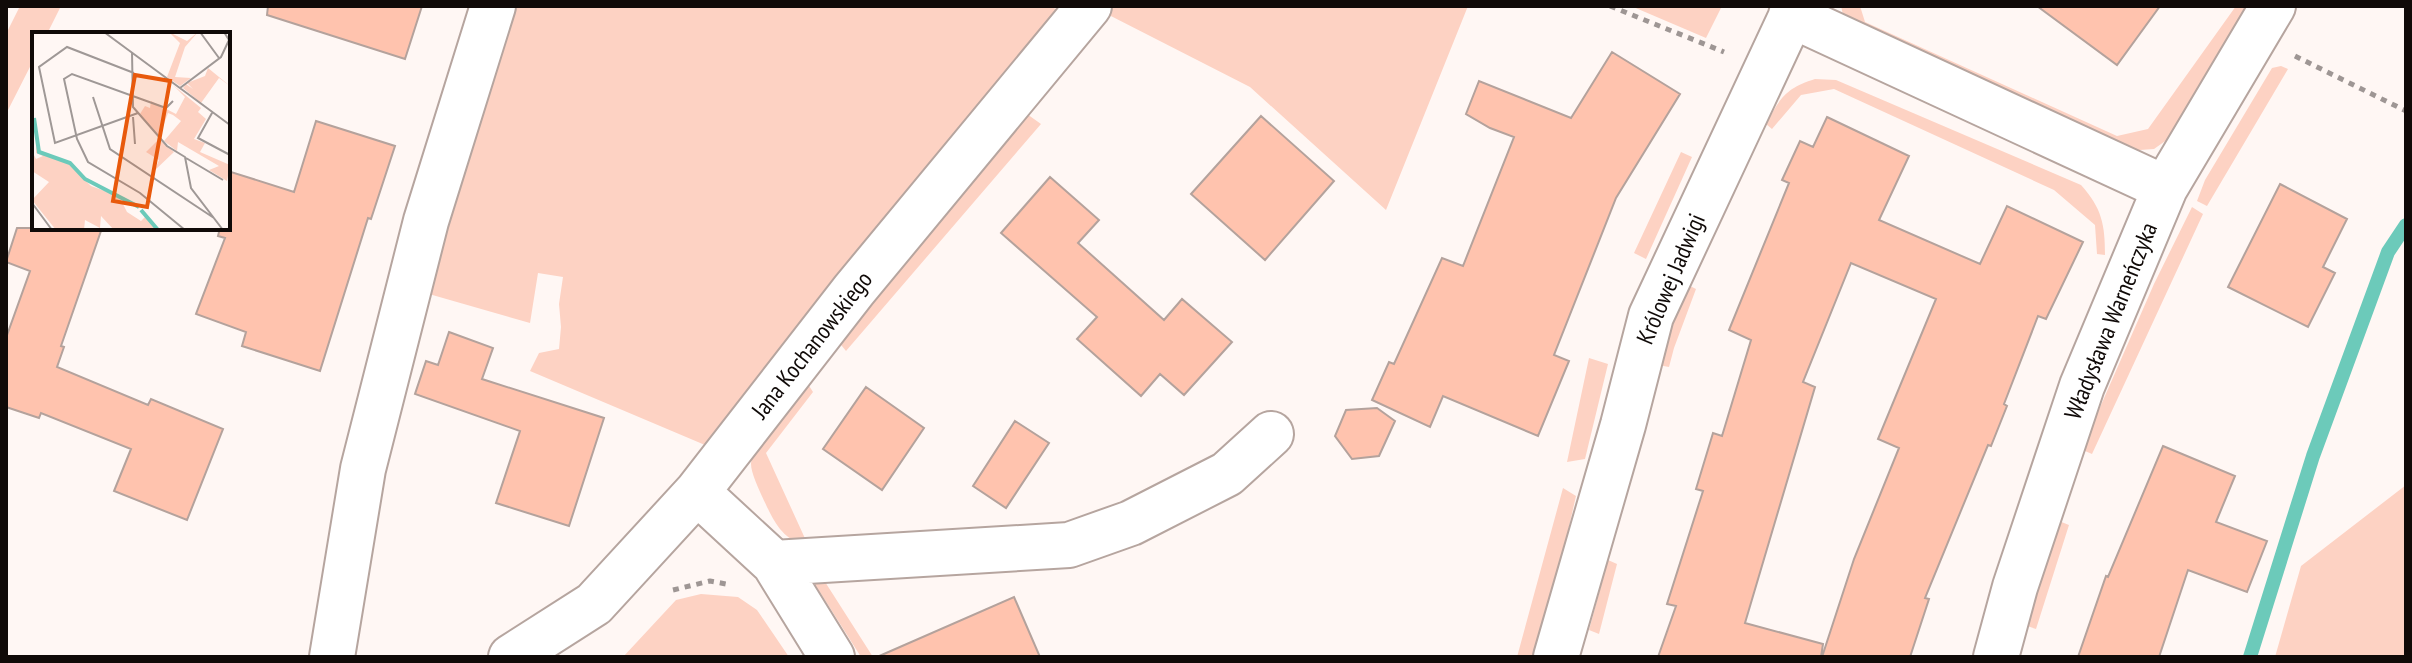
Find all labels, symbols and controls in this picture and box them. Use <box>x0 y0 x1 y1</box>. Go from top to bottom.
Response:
inset map <box>32 32 230 230</box>
street label: Królowej Jadwigi <box>1629 209 1712 349</box>
street label: Władysława Warneńczyka <box>2057 218 2164 424</box>
street label: Jana Kochanowskiego <box>744 265 879 425</box>

